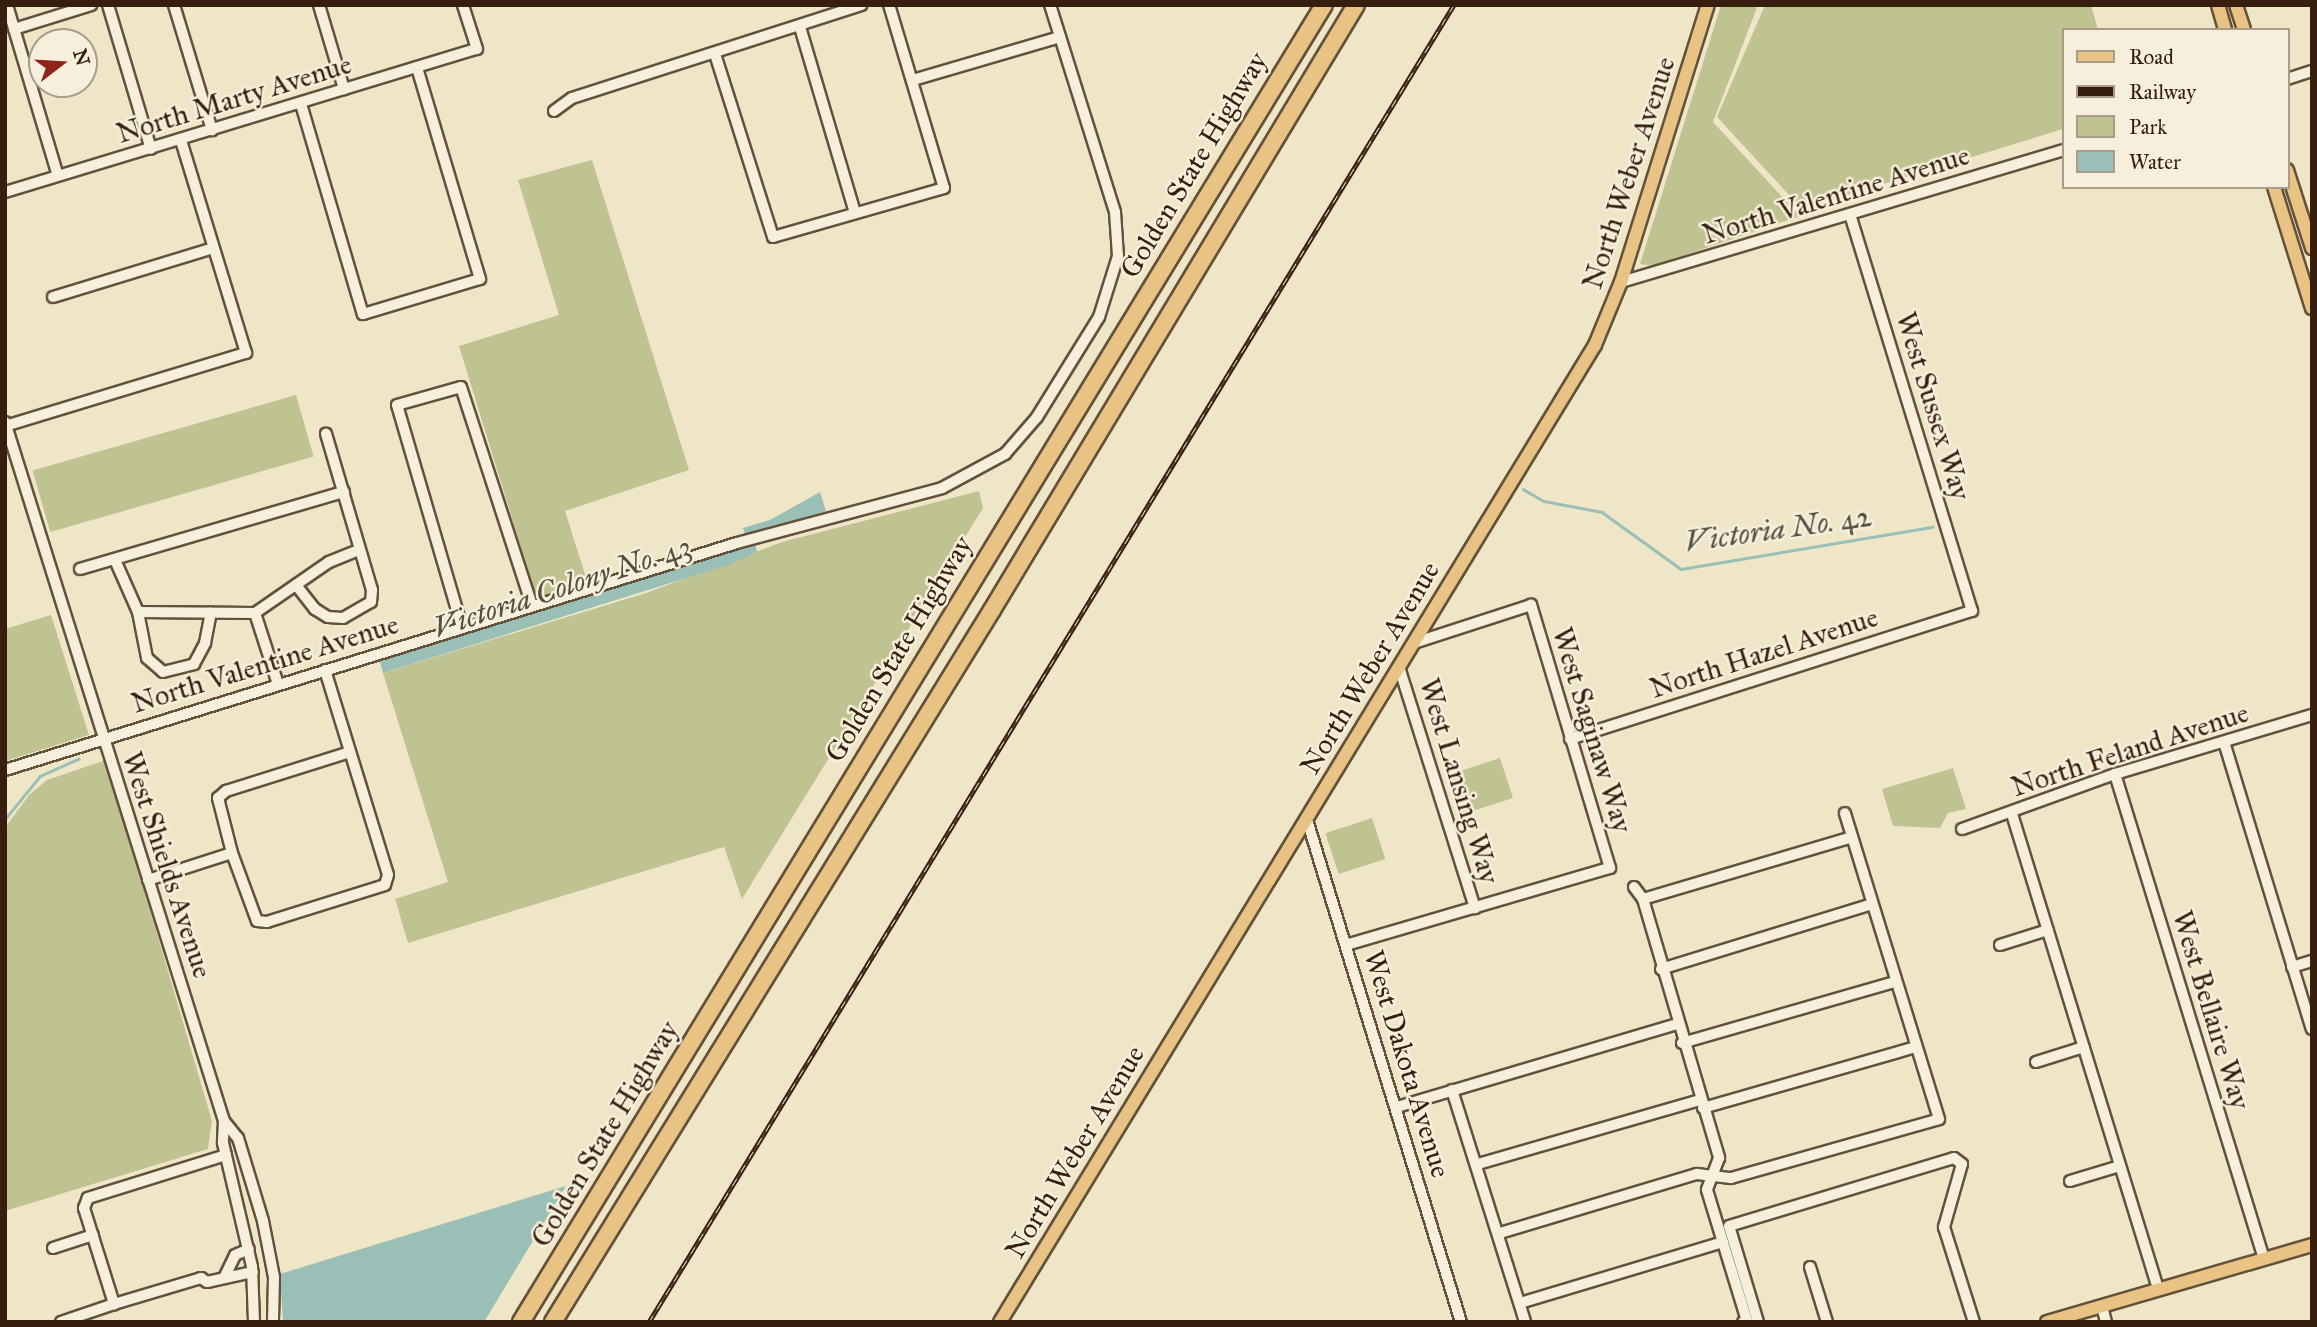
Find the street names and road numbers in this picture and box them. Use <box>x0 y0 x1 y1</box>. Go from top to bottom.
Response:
street label: Golden State Highway <box>1113 46 1275 284</box>
street label: North Marty Avenue <box>113 47 355 151</box>
street label: North Weber Avenue <box>1576 53 1682 293</box>
street label: North Valentine Avenue <box>1698 138 1974 252</box>
street label: West Sussex Way <box>1888 308 1978 504</box>
street label: Golden State Highway <box>818 530 980 768</box>
street label: North Weber Avenue <box>1293 555 1447 781</box>
street label: North Hazel Avenue <box>1646 600 1882 706</box>
street label: North Valentine Avenue <box>127 607 403 721</box>
street label: West Saginaw Way <box>1545 623 1639 837</box>
street label: West Lansing Way <box>1412 674 1506 888</box>
street label: North Feland Avenue <box>2007 696 2253 804</box>
street label: West Shields Avenue <box>115 748 219 982</box>
street label: West Bellaire Way <box>2165 907 2257 1113</box>
street label: West Dakota Avenue <box>1356 946 1458 1182</box>
street label: Golden State Highway <box>524 1015 686 1253</box>
street label: North Weber Avenue <box>998 1039 1152 1265</box>

